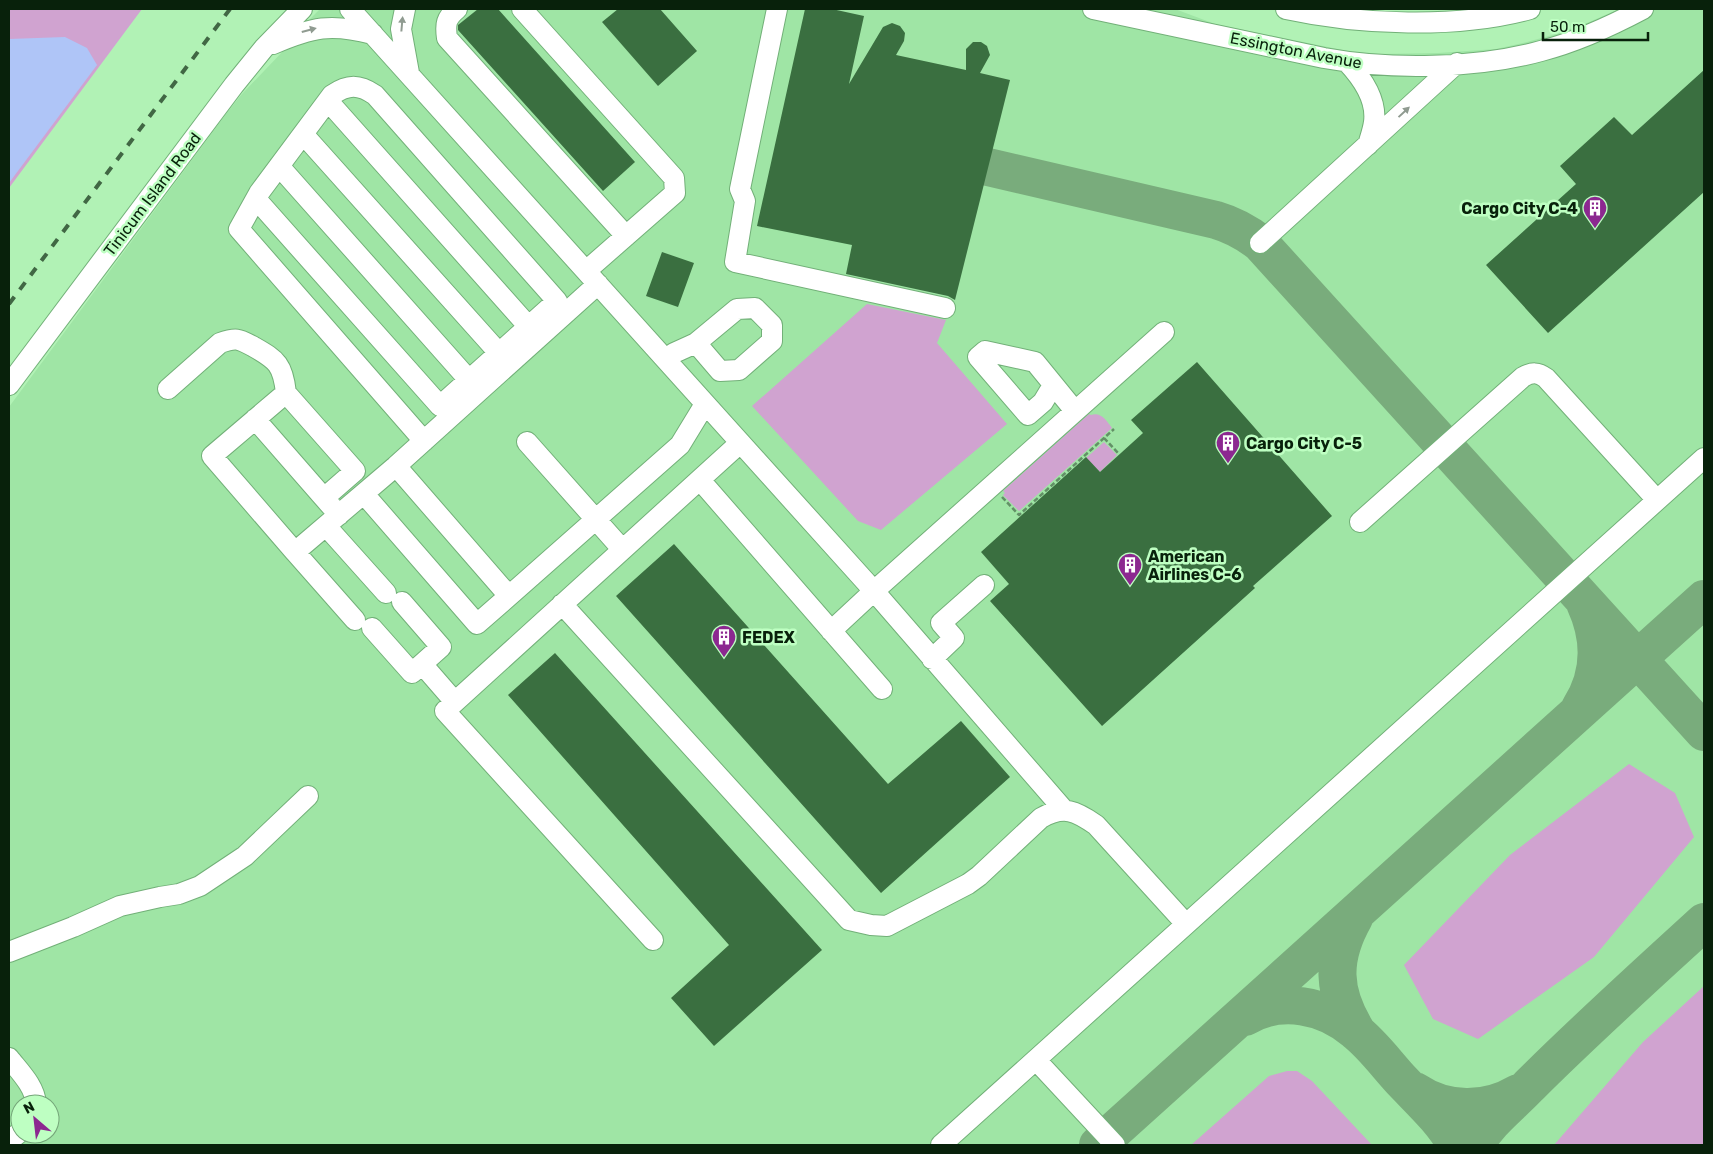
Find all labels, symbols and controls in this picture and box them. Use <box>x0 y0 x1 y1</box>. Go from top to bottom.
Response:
scale bar <box>1543 10 1648 42</box>
one-way arrow <box>399 15 407 31</box>
text: 50 m <box>1550 18 1585 36</box>
one-way arrow <box>302 26 317 34</box>
street label: Essington Avenue <box>1228 28 1363 73</box>
one-way arrow <box>1398 106 1410 118</box>
street label: Tinicum Island Road <box>100 129 205 260</box>
building icon: Cargo City C-4 <box>1582 195 1608 229</box>
place label: Cargo City C-4 <box>1461 199 1578 218</box>
building icon: Cargo City C-5 <box>1215 430 1241 464</box>
place label: Cargo City C-5 <box>1246 434 1362 453</box>
place label: American Airlines C-6 <box>1148 547 1242 584</box>
building icon: American Airlines C-6 <box>1117 552 1143 586</box>
building icon: FEDEX <box>711 624 737 658</box>
place label: FEDEX <box>742 628 795 647</box>
north arrow <box>10 1094 60 1144</box>
text: N <box>21 1098 38 1118</box>

